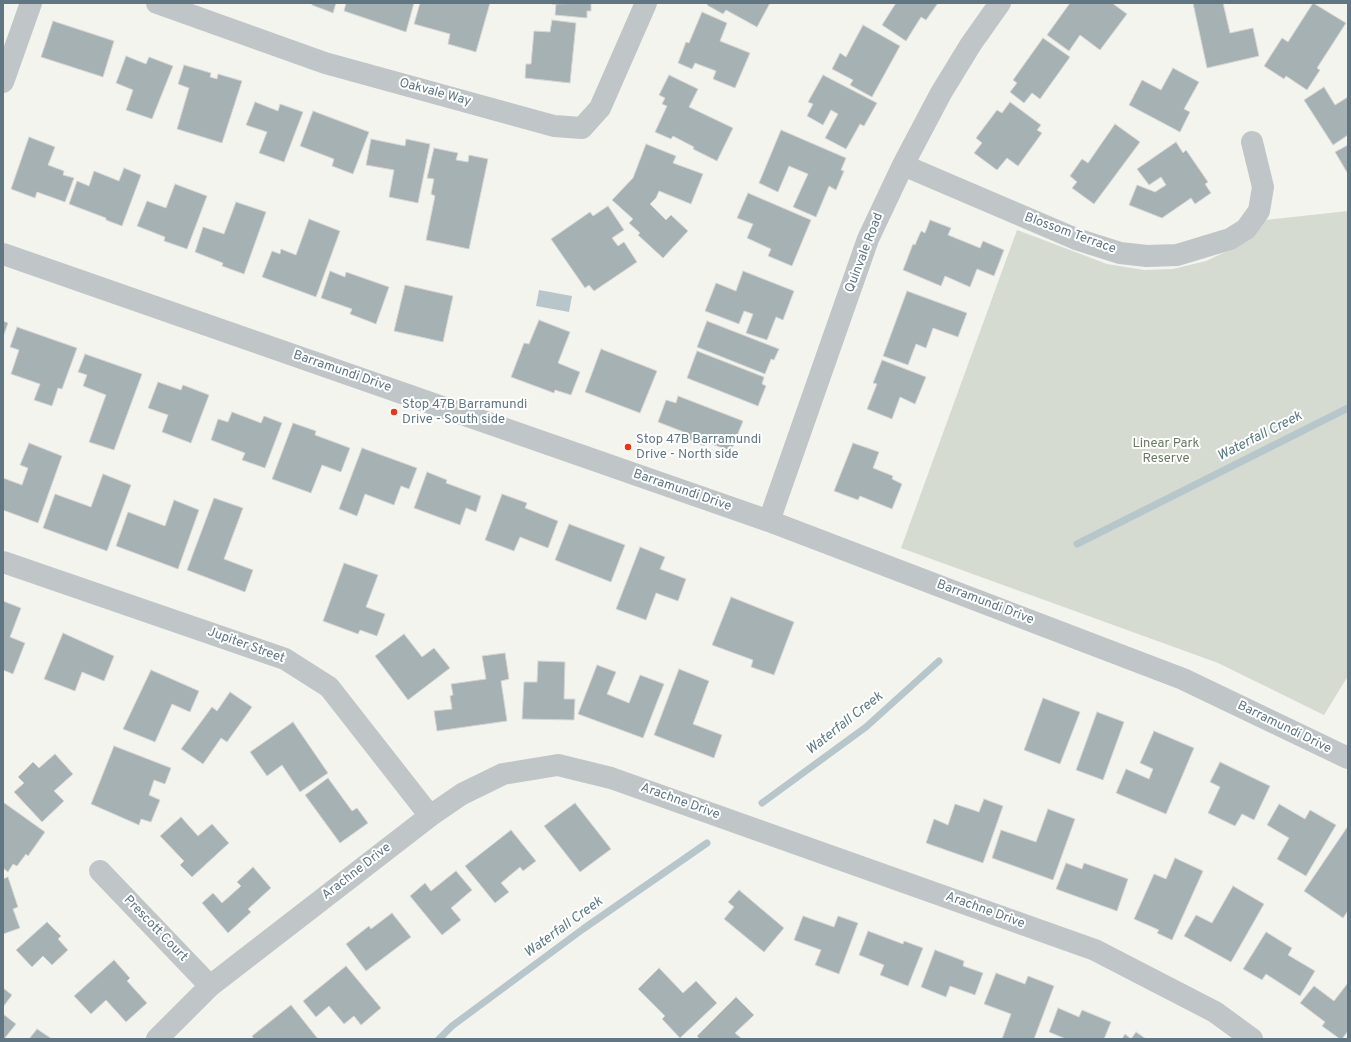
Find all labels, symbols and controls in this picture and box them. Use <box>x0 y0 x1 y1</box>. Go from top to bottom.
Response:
street label: Oakvale Way <box>397 76 473 110</box>
street label: Blossom Terrace <box>1022 210 1118 258</box>
street label: Quinvale Road <box>843 211 887 295</box>
street label: Barramundi Drive <box>291 348 393 396</box>
place label: Stop 47B Barramundi Drive - South side <box>402 397 527 428</box>
marker: Stop 47B Barramundi Drive - South side <box>389 407 399 417</box>
water label: Waterfall Creek <box>1215 408 1305 466</box>
place label: Stop 47B Barramundi Drive - North side <box>636 432 761 463</box>
park label: Linear Park Reserve <box>1133 436 1199 467</box>
marker: Stop 47B Barramundi Drive - North side <box>623 442 633 452</box>
street label: Barramundi Drive <box>631 467 733 515</box>
street label: Barramundi Drive <box>934 577 1036 629</box>
street label: Jupiter Street <box>205 625 287 667</box>
water label: Waterfall Creek <box>803 689 887 759</box>
street label: Barramundi Drive <box>1234 698 1334 758</box>
street label: Arachne Drive <box>638 780 722 824</box>
street label: Arachne Drive <box>319 840 395 904</box>
street label: Arachne Drive <box>943 889 1027 933</box>
street label: Prescott Court <box>120 893 190 965</box>
water label: Waterfall Creek <box>522 894 606 962</box>

